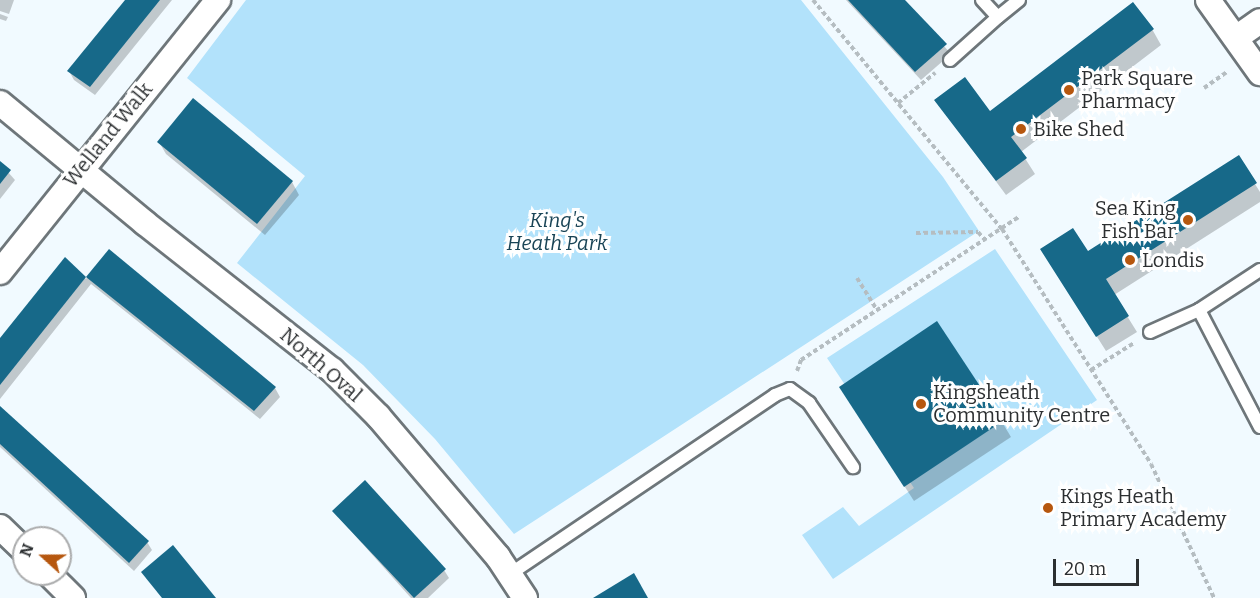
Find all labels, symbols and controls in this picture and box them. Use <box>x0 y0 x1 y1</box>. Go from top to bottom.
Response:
place label: Park Square Pharmacy <box>1081 66 1193 113</box>
street label: Welland Walk <box>59 78 157 192</box>
marker: Park Square Pharmacy <box>1062 83 1076 97</box>
place label: Bike Shed <box>1033 117 1124 141</box>
marker: Bike Shed <box>1014 122 1028 136</box>
place label: Sea King Fish Bar <box>1095 196 1176 243</box>
park label: King's Heath Park <box>506 208 608 255</box>
marker: Sea King Fish Bar <box>1181 213 1195 227</box>
place label: Londis <box>1142 248 1204 272</box>
marker: Londis <box>1123 253 1137 267</box>
street label: North Oval <box>275 323 367 407</box>
place label: Kingsheath Community Centre <box>933 380 1110 427</box>
marker: Kingsheath Community Centre <box>914 397 928 411</box>
place label: Kings Heath Primary Academy <box>1060 484 1226 531</box>
marker: Kings Heath Primary Academy <box>1041 501 1055 515</box>
north arrow <box>12 526 72 586</box>
text: N <box>16 541 38 559</box>
scale bar <box>1056 547 1142 585</box>
text: 20 m <box>1064 558 1106 580</box>

